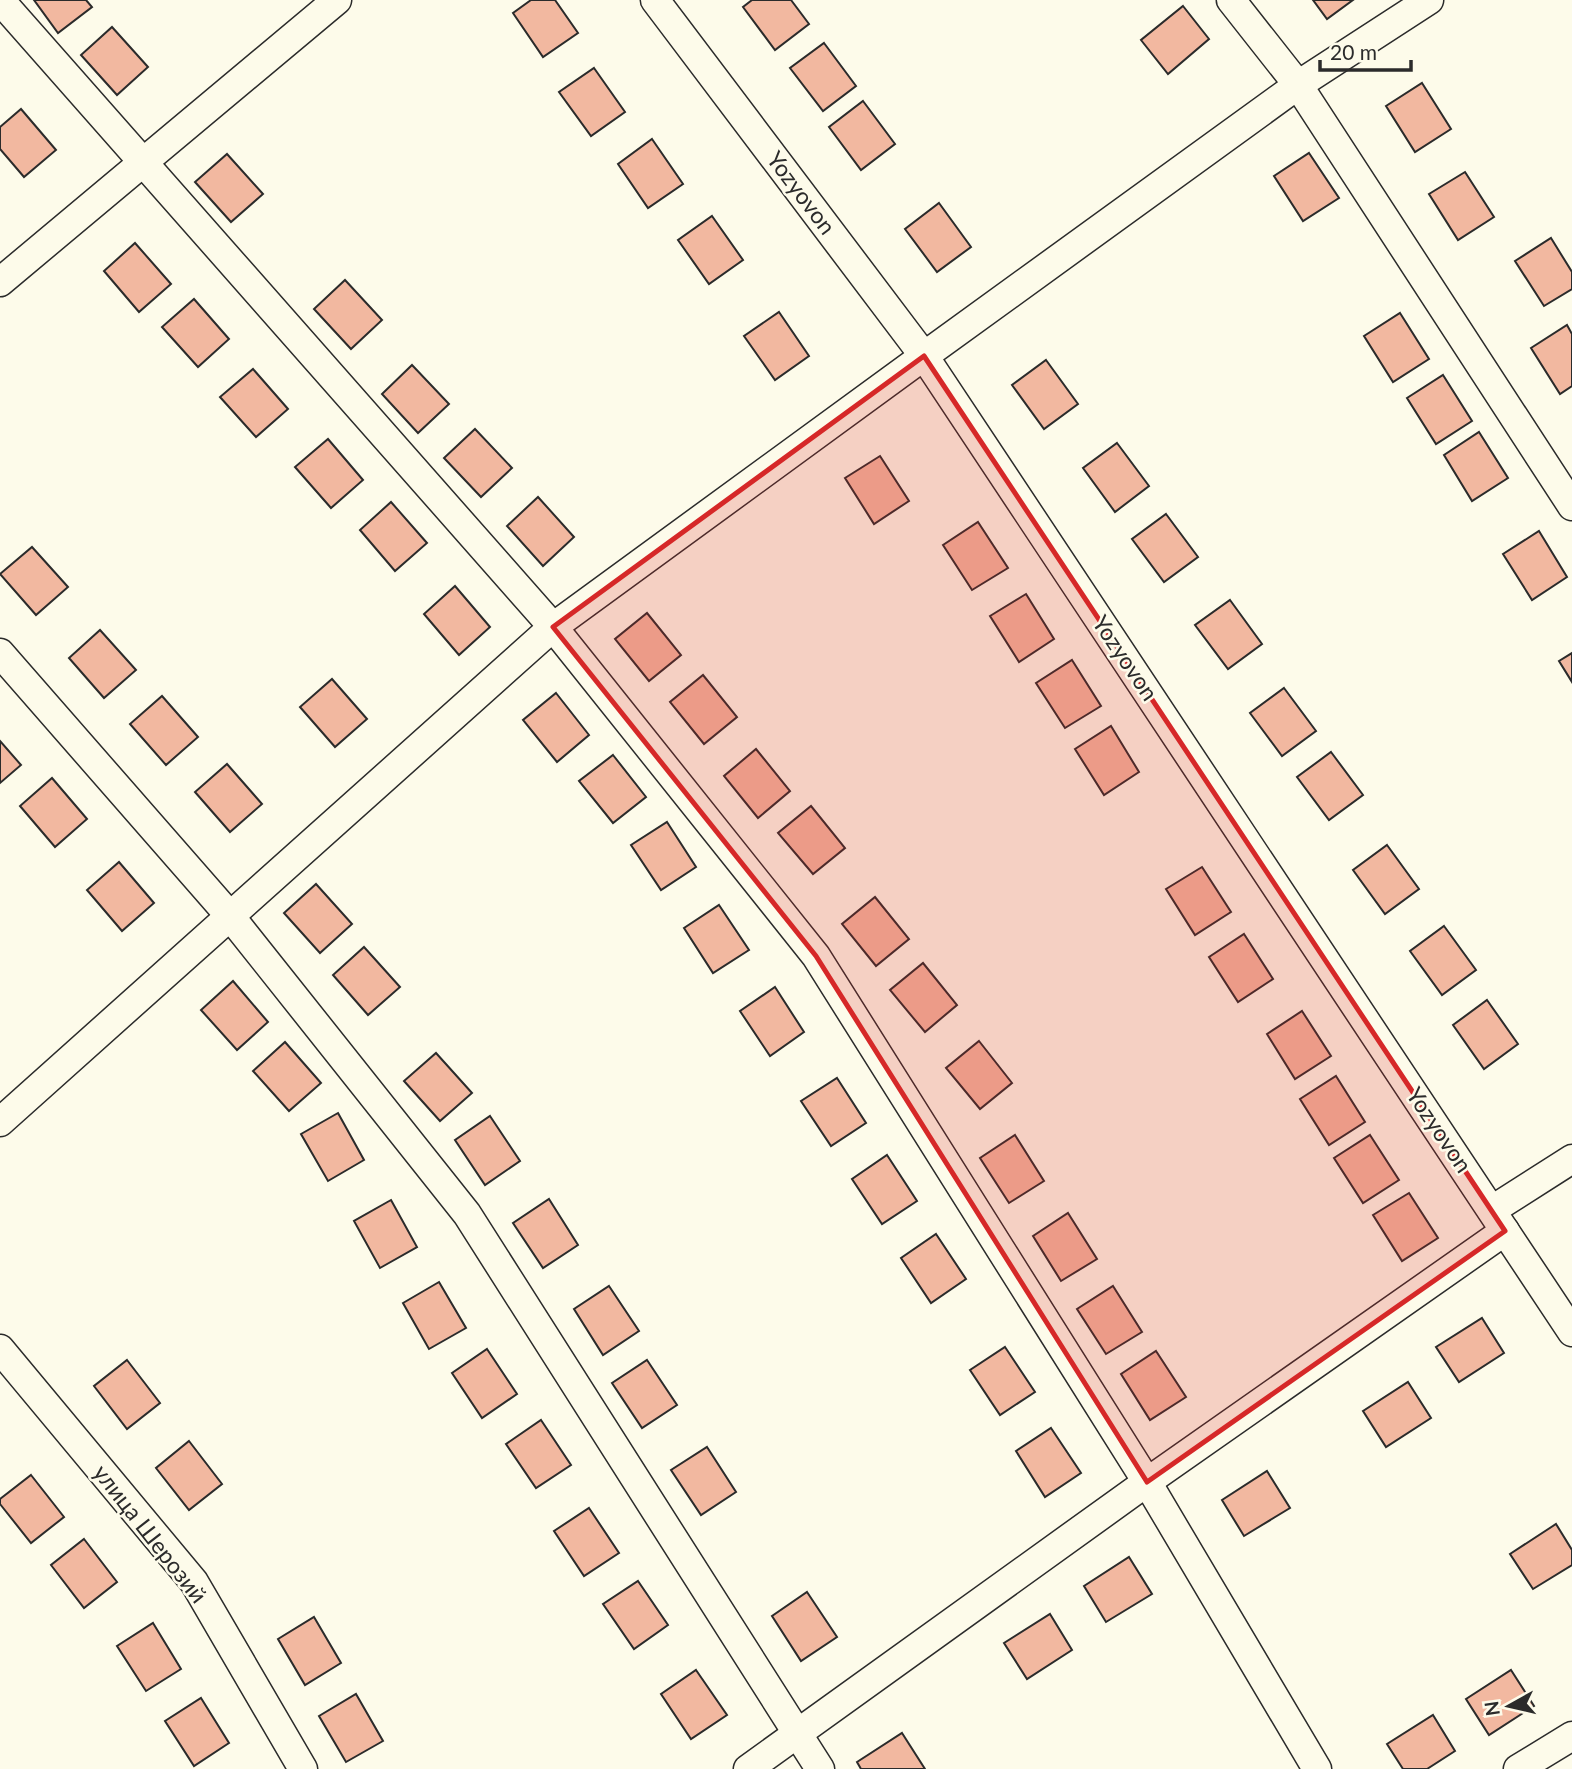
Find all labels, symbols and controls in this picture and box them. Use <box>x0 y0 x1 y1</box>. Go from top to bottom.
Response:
scale bar <box>1320 28 1411 72</box>
text: 20 m <box>1330 39 1377 64</box>
street label: Yozyovon <box>762 145 842 239</box>
street label: Yozyovon <box>1087 610 1164 705</box>
street label: Yozyovon <box>1401 1082 1478 1177</box>
street label: улица Шерозий <box>88 1459 213 1608</box>
north arrow <box>1474 1671 1544 1741</box>
text: N <box>1479 1700 1504 1717</box>

